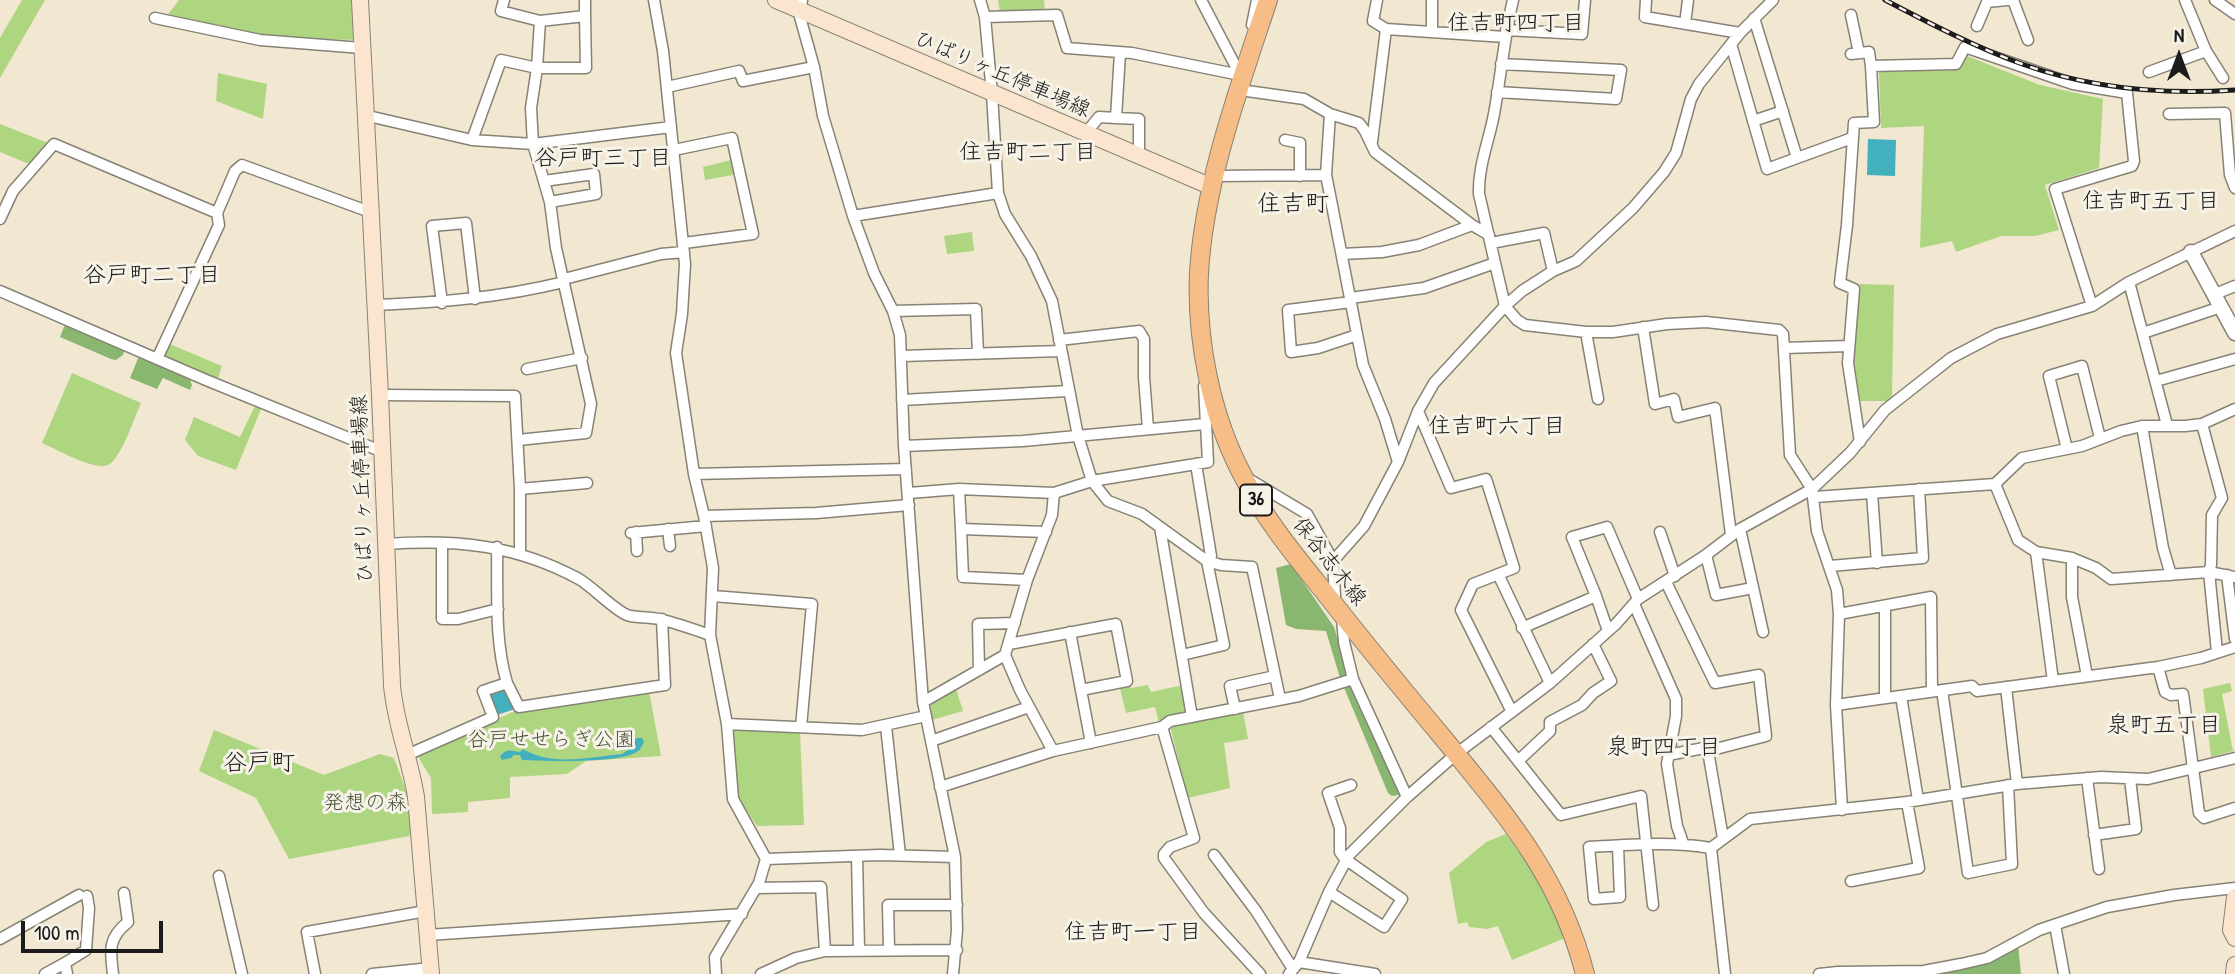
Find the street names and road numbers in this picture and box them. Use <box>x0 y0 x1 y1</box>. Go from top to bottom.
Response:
street label: ひばりヶ丘停車場線 <box>910 26 1094 124</box>
street label: ひばりヶ丘停車場線 <box>347 394 379 584</box>
road number: 36 <box>1240 485 1272 516</box>
street label: 保谷志木線 <box>1287 513 1371 611</box>

